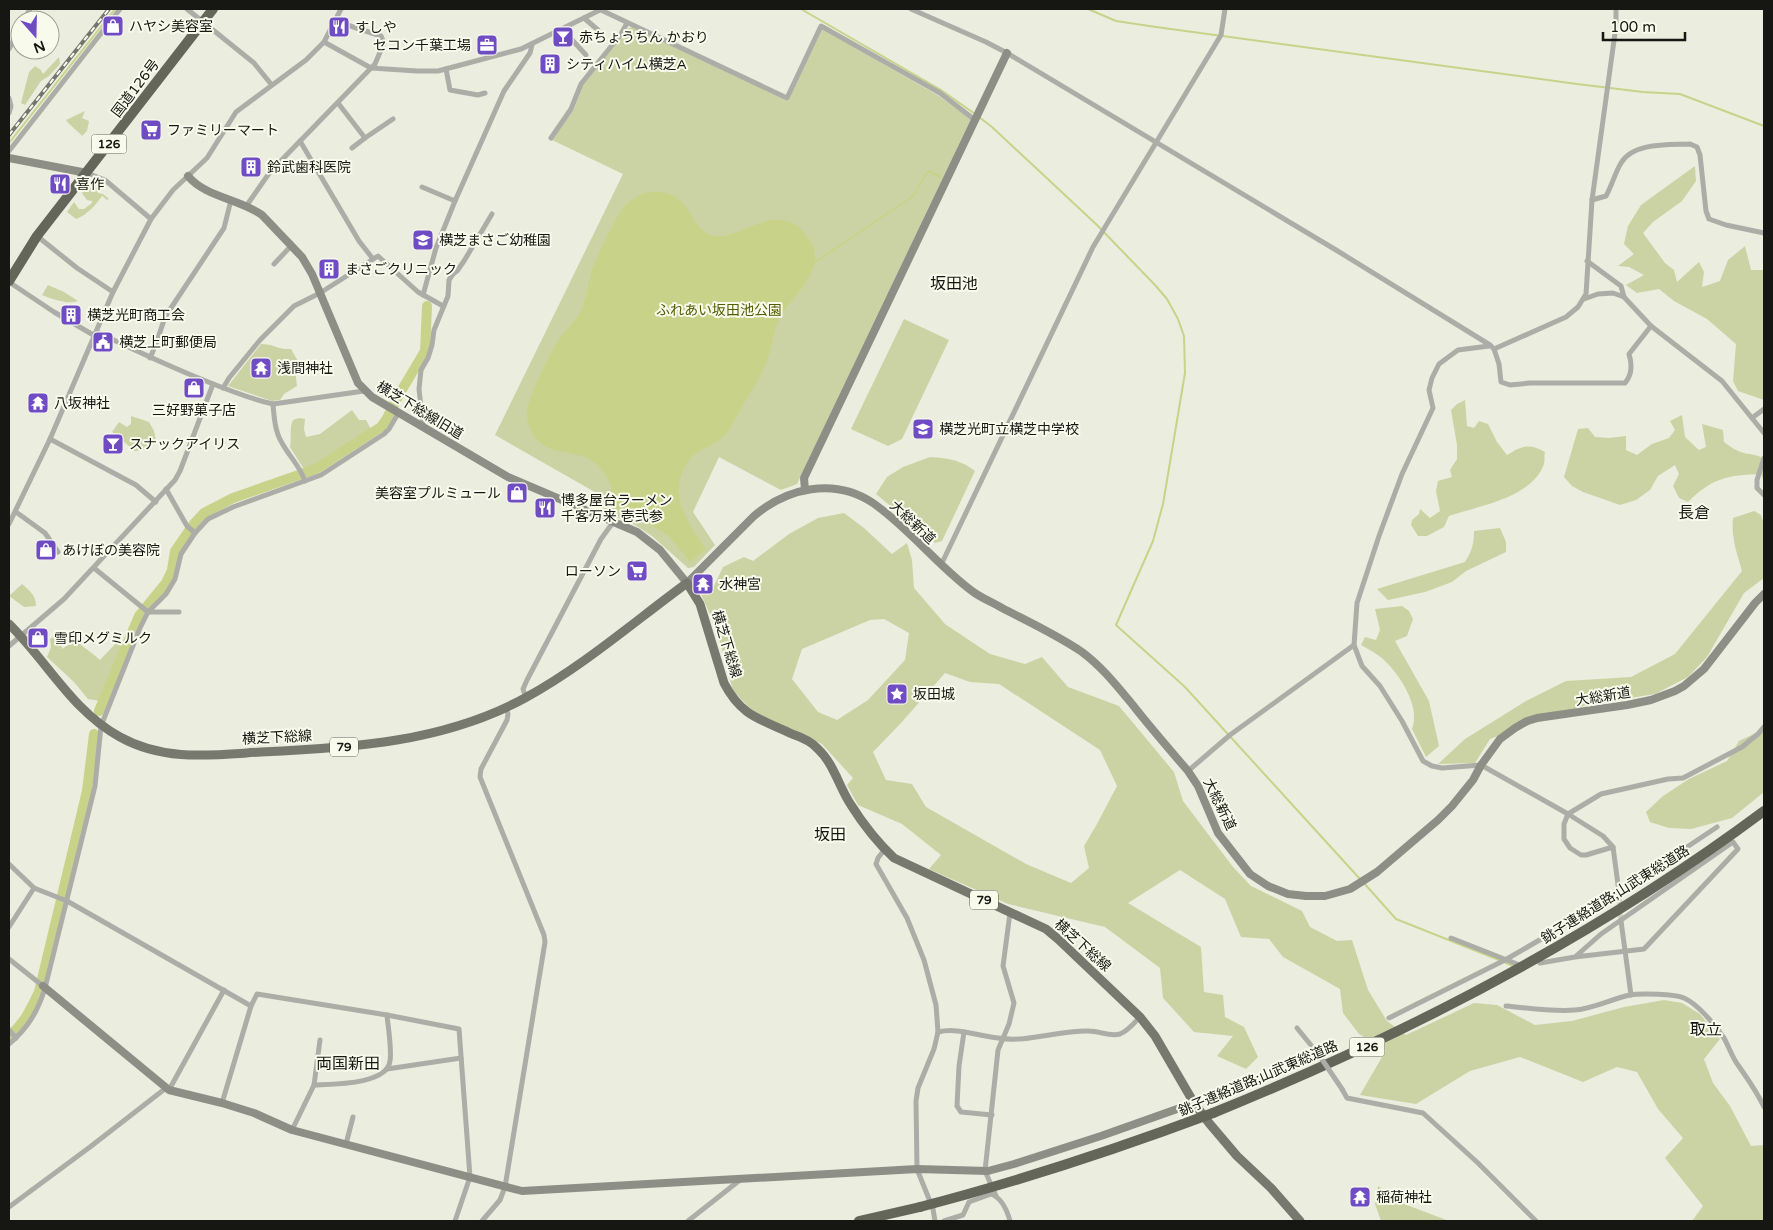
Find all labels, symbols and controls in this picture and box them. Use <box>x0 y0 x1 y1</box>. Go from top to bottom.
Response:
north arrow <box>10 10 60 60</box>
scale bar <box>1603 10 1686 42</box>
shop icon: ハヤシ美容室 <box>101 14 125 38</box>
restaurant icon: すしや <box>327 15 351 39</box>
place label: ハヤシ美容室 <box>129 18 213 35</box>
text: 100 m <box>1610 18 1656 36</box>
place label: すしや <box>355 19 397 36</box>
bar icon: 赤ちょうちん かおり <box>551 25 575 49</box>
place label: 赤ちょうちん かおり <box>579 29 709 46</box>
office icon: セコン千葉工場 <box>475 33 499 57</box>
text: N <box>31 37 47 57</box>
place label: セコン千葉工場 <box>373 37 471 54</box>
building icon: シティハイム横芝A <box>538 52 562 76</box>
street label: 国道126号 <box>108 56 163 121</box>
place label: シティハイム横芝A <box>566 56 687 73</box>
supermarket icon: ファミリーマート <box>139 118 163 142</box>
place label: ファミリーマート <box>167 122 279 139</box>
road number: 126 <box>92 134 126 154</box>
building icon: 鈴武歯科医院 <box>239 155 263 179</box>
place label: 鈴武歯科医院 <box>267 159 351 176</box>
restaurant icon: 喜作 <box>48 172 72 196</box>
place label: 喜作 <box>76 176 104 193</box>
school or university icon: 横芝まさご幼稚園 <box>411 228 435 252</box>
place label: 横芝まさご幼稚園 <box>439 232 551 249</box>
building icon: まさごクリニック <box>317 257 341 281</box>
place label: まさごクリニック <box>345 261 457 278</box>
district label: 坂田池 <box>930 274 978 294</box>
park label: ふれあい坂田池公園 <box>656 302 782 319</box>
building icon: 横芝光町商工会 <box>59 303 83 327</box>
place label: 横芝光町商工会 <box>87 307 185 324</box>
public building icon: 横芝上町郵便局 <box>91 330 115 354</box>
place label: 横芝上町郵便局 <box>119 334 217 351</box>
temple icon: 浅間神社 <box>249 356 273 380</box>
place label: 浅間神社 <box>277 360 333 377</box>
shop icon: 三好野菓子店 <box>182 376 206 400</box>
street label: 横芝下総線旧道 <box>373 378 466 443</box>
temple icon: 八坂神社 <box>26 391 50 415</box>
place label: 八坂神社 <box>54 395 110 412</box>
place label: 三好野菓子店 <box>152 402 236 419</box>
school or university icon: 横芝光町立横芝中学校 <box>911 417 935 441</box>
place label: 横芝光町立横芝中学校 <box>939 421 1079 438</box>
bar icon: スナックアイリス <box>101 432 125 456</box>
place label: スナックアイリス <box>129 436 240 453</box>
shop icon: 美容室プルミュール <box>505 481 529 505</box>
place label: 美容室プルミュール <box>375 485 501 502</box>
place label: 博多屋台ラーメン 千客万来 壱弐参 <box>561 492 672 525</box>
restaurant icon: 博多屋台ラーメン 千客万来 壱弐参 <box>533 496 557 520</box>
street label: 大総新道 <box>886 497 939 548</box>
district label: 長倉 <box>1678 503 1710 523</box>
shop icon: あけぼの美容院 <box>34 538 58 562</box>
place label: あけぼの美容院 <box>62 542 160 559</box>
supermarket icon: ローソン <box>625 559 649 583</box>
place label: ローソン <box>565 563 621 580</box>
temple icon: 水神宮 <box>691 572 715 596</box>
place label: 水神宮 <box>719 576 761 593</box>
street label: 横芝下総線 <box>708 608 745 680</box>
shop icon: 雪印メグミルク <box>26 626 50 650</box>
place label: 雪印メグミルク <box>54 630 152 647</box>
place icon: 坂田城 <box>885 682 909 706</box>
street label: 大総新道 <box>1574 684 1632 709</box>
place label: 坂田城 <box>913 686 955 703</box>
street label: 横芝下総線 <box>242 727 312 748</box>
road number: 79 <box>330 738 358 756</box>
street label: 大総新道 <box>1200 775 1239 833</box>
district label: 坂田 <box>814 825 846 845</box>
street label: 銚子連絡道路;山武東総道路 <box>1538 842 1693 947</box>
road number: 79 <box>970 890 998 910</box>
street label: 横芝下総線 <box>1051 916 1114 975</box>
district label: 取立 <box>1690 1020 1722 1040</box>
street label: 銚子連絡道路;山武東総道路 <box>1176 1037 1341 1120</box>
road number: 126 <box>1350 1038 1384 1056</box>
district label: 両国新田 <box>316 1054 380 1074</box>
temple icon: 稲荷神社 <box>1348 1185 1372 1209</box>
place label: 稲荷神社 <box>1376 1189 1432 1206</box>

